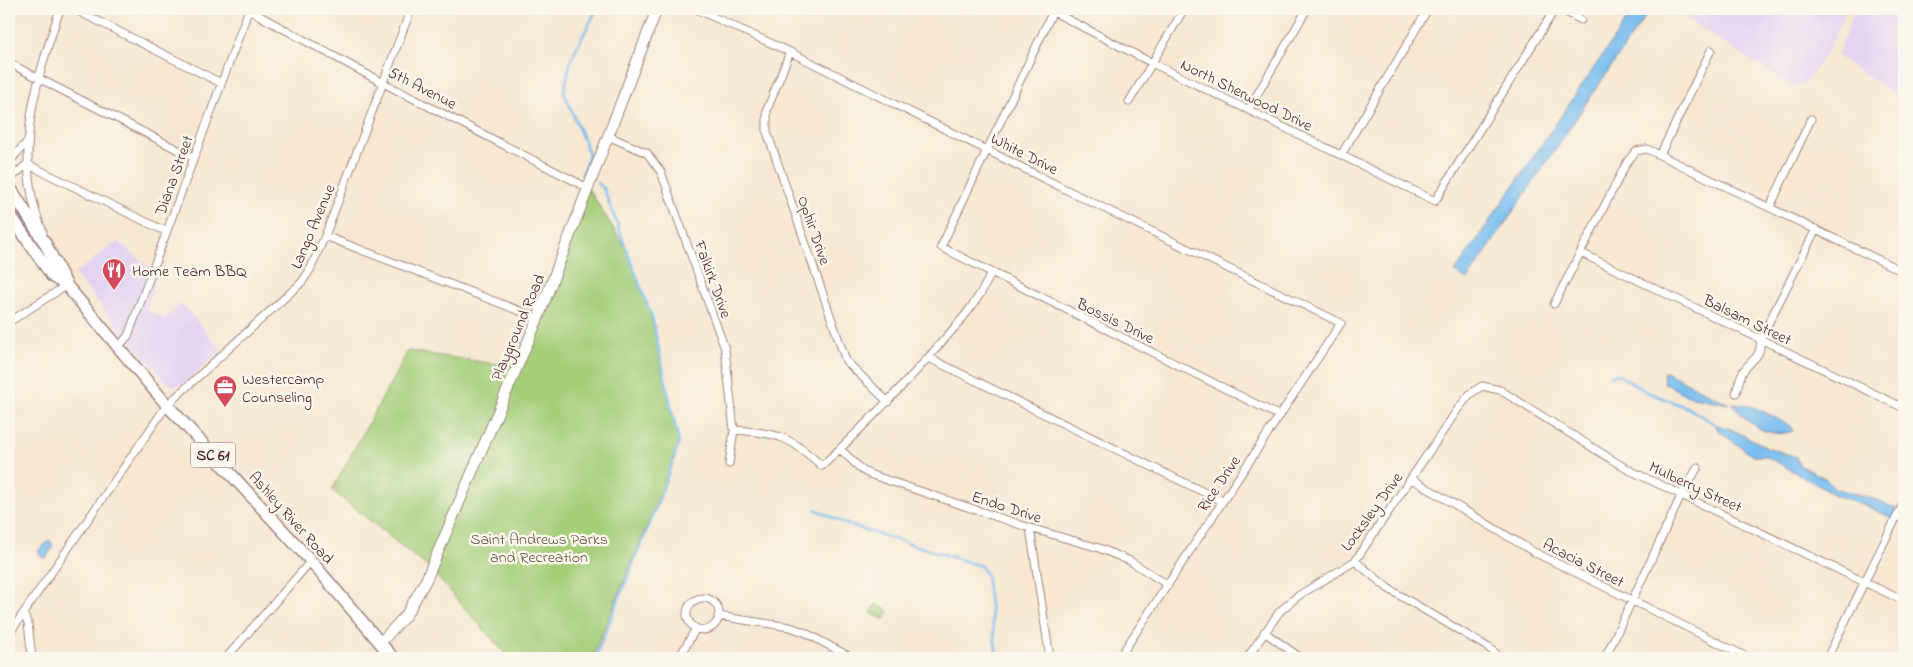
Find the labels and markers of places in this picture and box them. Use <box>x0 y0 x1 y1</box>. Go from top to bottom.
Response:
restaurant icon: Home Team BBQ <box>101 257 127 291</box>
place label: Home Team BBQ <box>132 260 247 284</box>
place label: Westercamp Counseling <box>242 368 324 410</box>
office icon: Westercamp Counseling <box>212 374 238 408</box>

